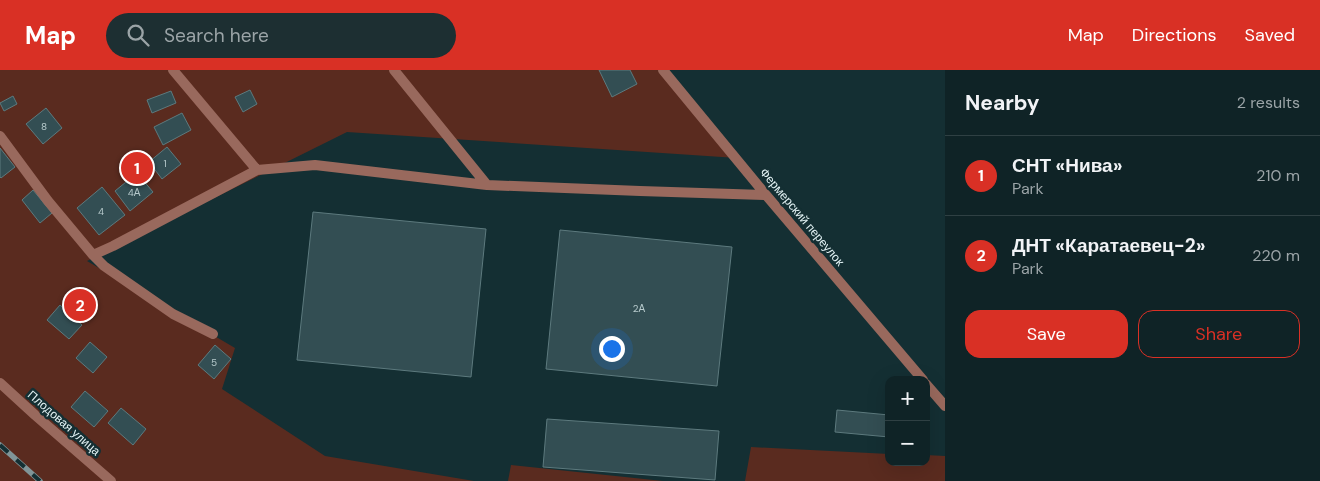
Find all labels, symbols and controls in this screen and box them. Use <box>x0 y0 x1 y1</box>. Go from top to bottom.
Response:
search box <box>106 13 456 58</box>
text: Map <box>25 20 76 51</box>
icon: search <box>124 21 152 49</box>
text: Search here <box>164 23 269 48</box>
text: Map <box>1068 23 1104 47</box>
text: Directions <box>1132 23 1217 47</box>
text: Saved <box>1245 23 1295 47</box>
text: Nearby <box>965 89 1039 117</box>
text: 2 results <box>1237 92 1300 113</box>
house number: 8 <box>41 120 47 133</box>
pin: 1 <box>121 149 153 187</box>
text: СНТ «Нива» <box>1012 153 1122 178</box>
house number: 1 <box>163 157 167 170</box>
street label: Фермерский переулок <box>756 165 848 270</box>
text: 1 <box>978 165 984 186</box>
text: 210 m <box>1256 165 1300 186</box>
text: Park <box>1012 178 1044 199</box>
house number: 4А <box>128 186 141 199</box>
house number: 4 <box>98 205 104 218</box>
text: ДНТ «Каратаевец-2» <box>1012 233 1205 258</box>
text: 2 <box>976 245 986 266</box>
text: 220 m <box>1252 245 1300 266</box>
text: Park <box>1012 258 1044 279</box>
pin: 2 <box>64 286 96 324</box>
house number: 2А <box>633 302 646 315</box>
button: Save <box>965 310 1128 358</box>
button: Share <box>1138 310 1300 358</box>
your location <box>599 336 625 362</box>
house number: 5 <box>211 356 217 369</box>
map controls <box>885 376 930 466</box>
button: + <box>885 376 930 421</box>
street label: Плодовая улица <box>24 387 104 459</box>
button: − <box>885 421 930 466</box>

